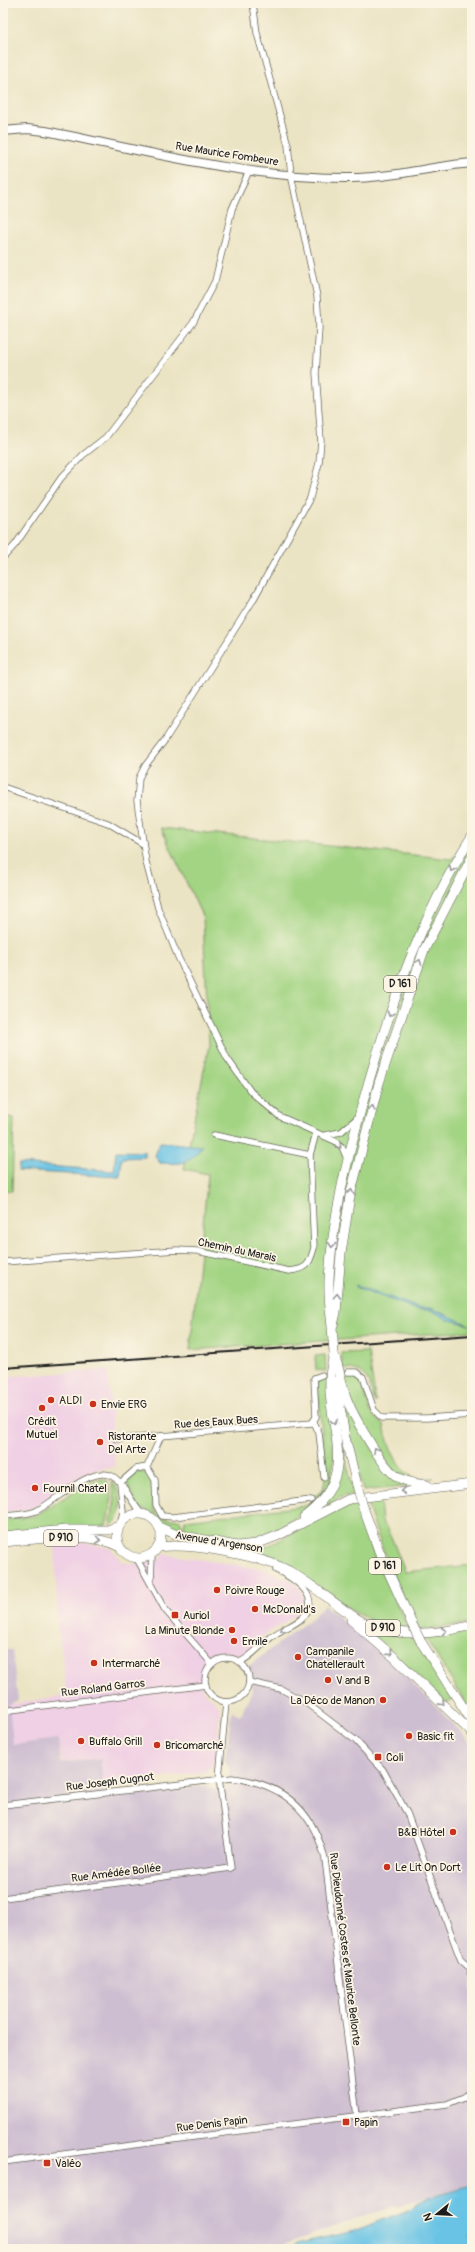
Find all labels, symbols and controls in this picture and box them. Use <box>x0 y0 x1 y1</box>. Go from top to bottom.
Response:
street label: Rue Maurice Fombeure <box>174 139 280 169</box>
one-way arrow <box>449 865 456 873</box>
one-way arrow <box>415 958 423 965</box>
road number: D 161 <box>384 976 416 992</box>
one-way arrow <box>386 1011 395 1018</box>
one-way arrow <box>368 1105 376 1111</box>
one-way arrow <box>334 1141 342 1149</box>
one-way arrow <box>346 1189 354 1195</box>
street label: Chemin du Marais <box>197 1235 277 1265</box>
one-way arrow <box>327 1242 336 1248</box>
one-way arrow <box>333 1293 342 1299</box>
place label: ALDI <box>59 1394 82 1407</box>
marker: ALDI <box>46 1395 56 1405</box>
place label: Envie ERG <box>101 1398 147 1411</box>
marker: Envie ERG <box>88 1399 98 1409</box>
marker: Crédit Mutuel <box>37 1403 47 1413</box>
street label: Rue des Eaux Bues <box>174 1413 258 1431</box>
place label: Crédit Mutuel <box>26 1415 58 1441</box>
one-way arrow <box>329 1419 338 1425</box>
place label: Ristorante Del Arte <box>108 1430 157 1456</box>
marker: Ristorante Del Arte <box>95 1437 105 1447</box>
one-way arrow <box>373 1447 380 1454</box>
place label: Fournil Chatel <box>43 1482 107 1495</box>
marker: Fournil Chatel <box>30 1483 40 1493</box>
one-way arrow <box>400 1487 406 1496</box>
street label: Avenue d'Argenson <box>174 1529 264 1555</box>
road number: D 910 <box>44 1530 78 1546</box>
one-way arrow <box>95 1535 101 1544</box>
road number: D 161 <box>369 1558 401 1574</box>
place label: Poivre Rouge <box>225 1584 285 1597</box>
marker: Poivre Rouge <box>212 1585 222 1595</box>
place label: McDonald's <box>263 1603 316 1616</box>
marker: McDonald's <box>250 1604 260 1614</box>
place label: Auriol <box>183 1609 210 1622</box>
marker: Auriol <box>170 1610 180 1620</box>
road number: D 910 <box>366 1620 400 1636</box>
place label: La Minute Blonde <box>145 1624 225 1637</box>
marker: La Minute Blonde <box>227 1625 237 1635</box>
one-way arrow <box>280 1625 287 1632</box>
one-way arrow <box>441 1627 448 1636</box>
place label: Emile <box>242 1635 268 1648</box>
marker: Emile <box>229 1636 239 1646</box>
place label: Campanile Chatellerault <box>306 1645 365 1671</box>
one-way arrow <box>386 1649 393 1656</box>
marker: Campanile Chatellerault <box>293 1652 303 1662</box>
place label: Intermarché <box>102 1657 161 1670</box>
marker: Intermarché <box>89 1658 99 1668</box>
place label: V and B <box>336 1674 370 1687</box>
marker: V and B <box>323 1675 333 1685</box>
street label: Rue Roland Garros <box>60 1676 146 1700</box>
place label: La Déco de Manon <box>290 1694 375 1707</box>
marker: La Déco de Manon <box>378 1695 388 1705</box>
one-way arrow <box>438 1699 445 1706</box>
place label: Basic fit <box>417 1730 455 1743</box>
marker: Basic fit <box>404 1731 414 1741</box>
place label: Buffalo Grill <box>89 1735 142 1748</box>
marker: Buffalo Grill <box>76 1736 86 1746</box>
place label: Bricomarché <box>165 1739 224 1752</box>
marker: Bricomarché <box>152 1740 162 1750</box>
place label: Coli <box>386 1751 403 1764</box>
marker: Coli <box>373 1752 383 1762</box>
street label: Rue Joseph Cugnot <box>65 1770 155 1794</box>
place label: B&B Hôtel <box>398 1826 445 1839</box>
marker: B&B Hôtel <box>448 1827 458 1837</box>
street label: Rue Dieudonné Costes et Maurice Bellonte <box>327 1852 363 2047</box>
street label: Rue Amédée Bollée <box>71 1861 162 1885</box>
place label: Le Lit On Dort <box>395 1861 461 1874</box>
marker: Le Lit On Dort <box>382 1862 392 1872</box>
street label: Rue Denis Papin <box>176 2113 248 2135</box>
place label: Papin <box>354 2116 378 2129</box>
marker: Papin <box>341 2117 351 2127</box>
place label: Valéo <box>55 2157 81 2170</box>
marker: Valéo <box>42 2158 52 2168</box>
north arrow <box>417 2194 457 2234</box>
text: N <box>420 2211 435 2222</box>

